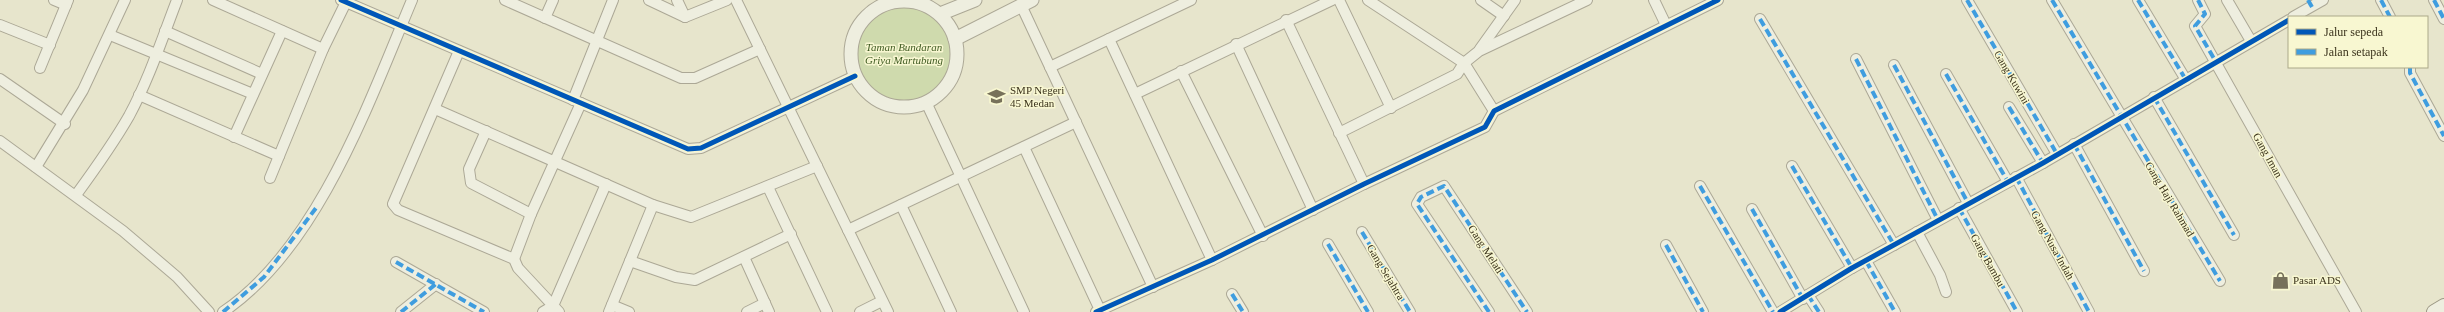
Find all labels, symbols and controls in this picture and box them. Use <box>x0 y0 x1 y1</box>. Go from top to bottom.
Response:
legend <box>2288 16 2428 68</box>
text: Jalur sepeda <box>2324 25 2384 39</box>
park label: Taman Bundaran Griya Martubung <box>865 41 943 66</box>
text: Jalan setapak <box>2324 45 2388 59</box>
street label: Gang Kuwini <box>1992 48 2032 106</box>
place label: SMP Negeri 45 Medan <box>1010 84 1064 109</box>
school or university icon: SMP Negeri 45 Medan <box>987 86 1007 106</box>
street label: Gang Iman <box>2251 131 2285 180</box>
street label: Gang Haji Rahmad <box>2143 160 2197 239</box>
street label: Gang Nusa Indah <box>2029 208 2077 282</box>
street label: Gang Melati <box>1466 223 1506 275</box>
street label: Gang Bambu <box>1969 232 2008 289</box>
street label: Gang Sejahtra <box>1365 242 1407 302</box>
shop icon: Pasar ADS <box>2270 270 2290 290</box>
place label: Pasar ADS <box>2293 274 2341 286</box>

